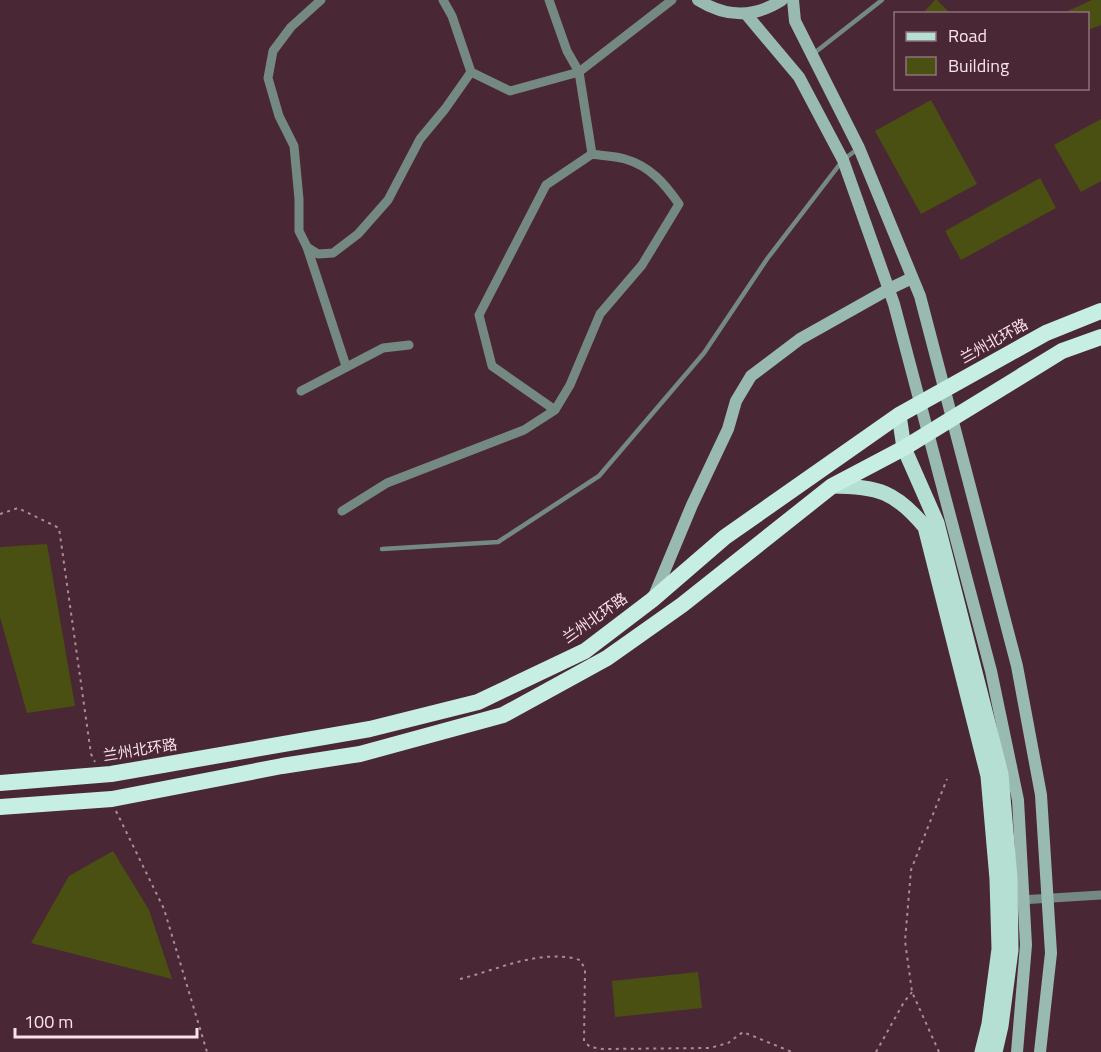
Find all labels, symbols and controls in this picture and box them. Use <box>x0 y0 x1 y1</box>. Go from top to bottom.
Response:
legend <box>894 12 1089 90</box>
text: Road <box>948 22 987 49</box>
text: Building <box>948 52 1009 79</box>
street label: 兰州北环路 <box>955 312 1032 369</box>
street label: 兰州北环路 <box>557 587 632 649</box>
street label: 兰州北环路 <box>101 732 179 767</box>
scale bar <box>15 1001 196 1039</box>
text: 100 m <box>24 1008 73 1035</box>

